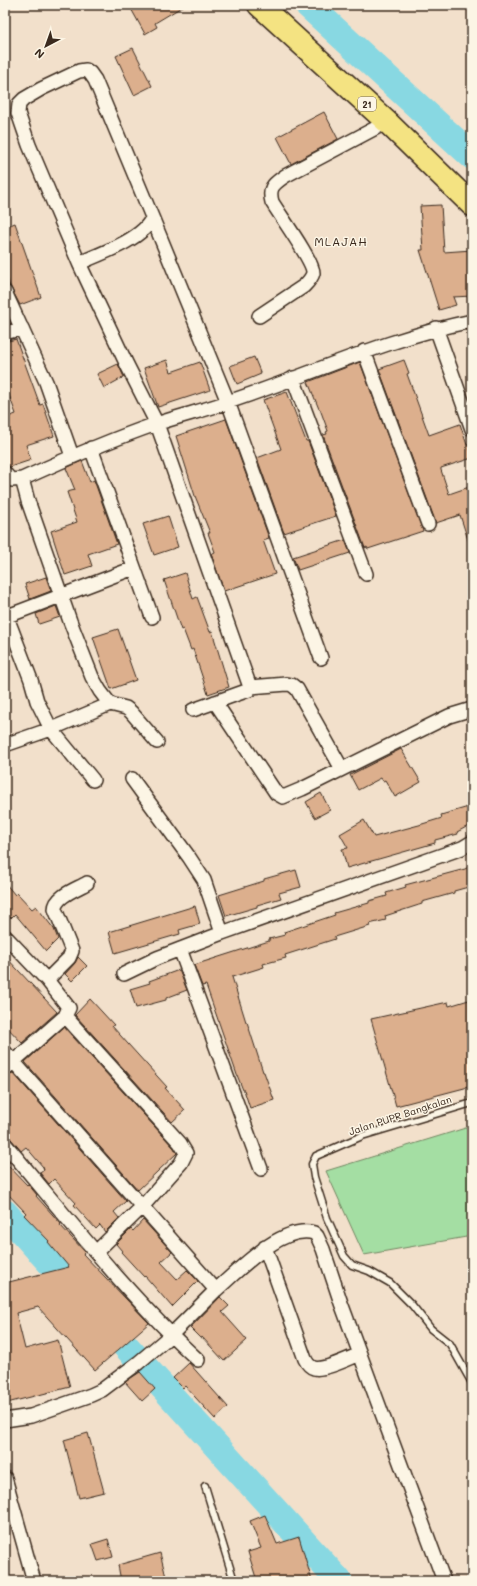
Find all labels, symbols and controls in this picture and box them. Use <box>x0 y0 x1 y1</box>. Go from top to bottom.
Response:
north arrow <box>26 26 66 66</box>
text: N <box>31 46 47 62</box>
road number: 21 <box>358 97 376 111</box>
district label: MLAJAH <box>314 233 368 249</box>
street label: Jalan PUPR Bangkalan <box>347 1092 453 1138</box>

